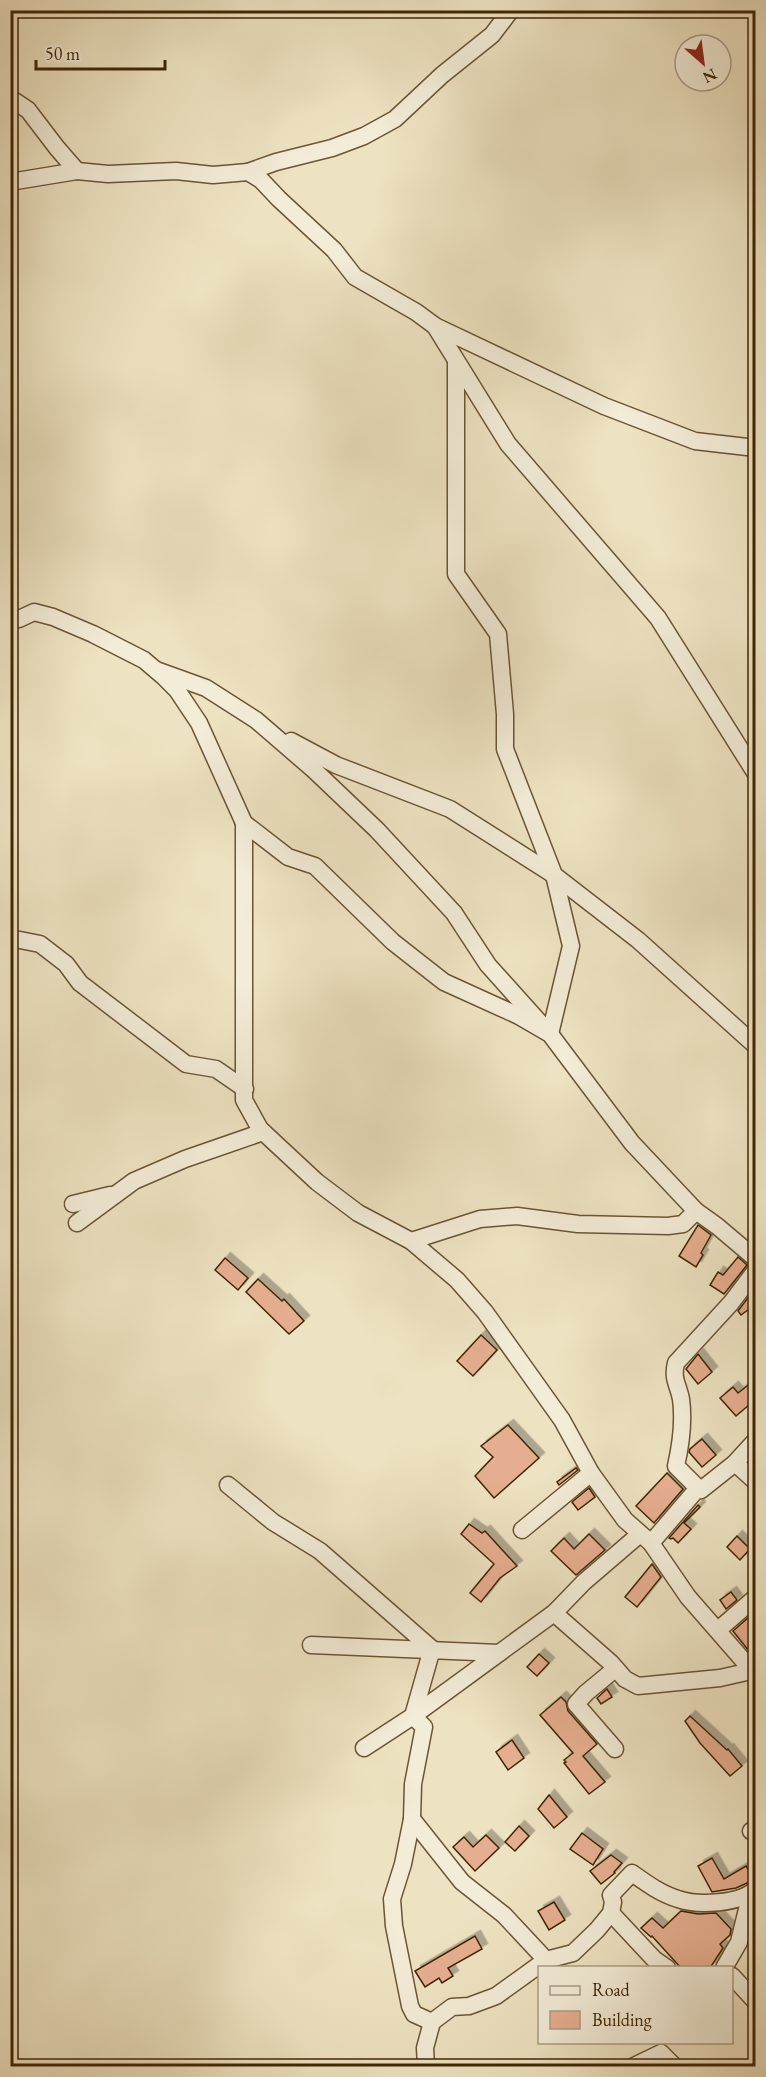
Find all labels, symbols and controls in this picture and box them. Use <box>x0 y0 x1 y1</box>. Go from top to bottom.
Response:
scale bar <box>36 33 165 71</box>
north arrow <box>673 33 733 93</box>
text: 50 m <box>45 42 80 65</box>
text: N <box>699 63 720 88</box>
legend <box>538 1966 733 2044</box>
text: Road <box>592 1978 631 2001</box>
text: Building <box>592 2008 652 2031</box>

